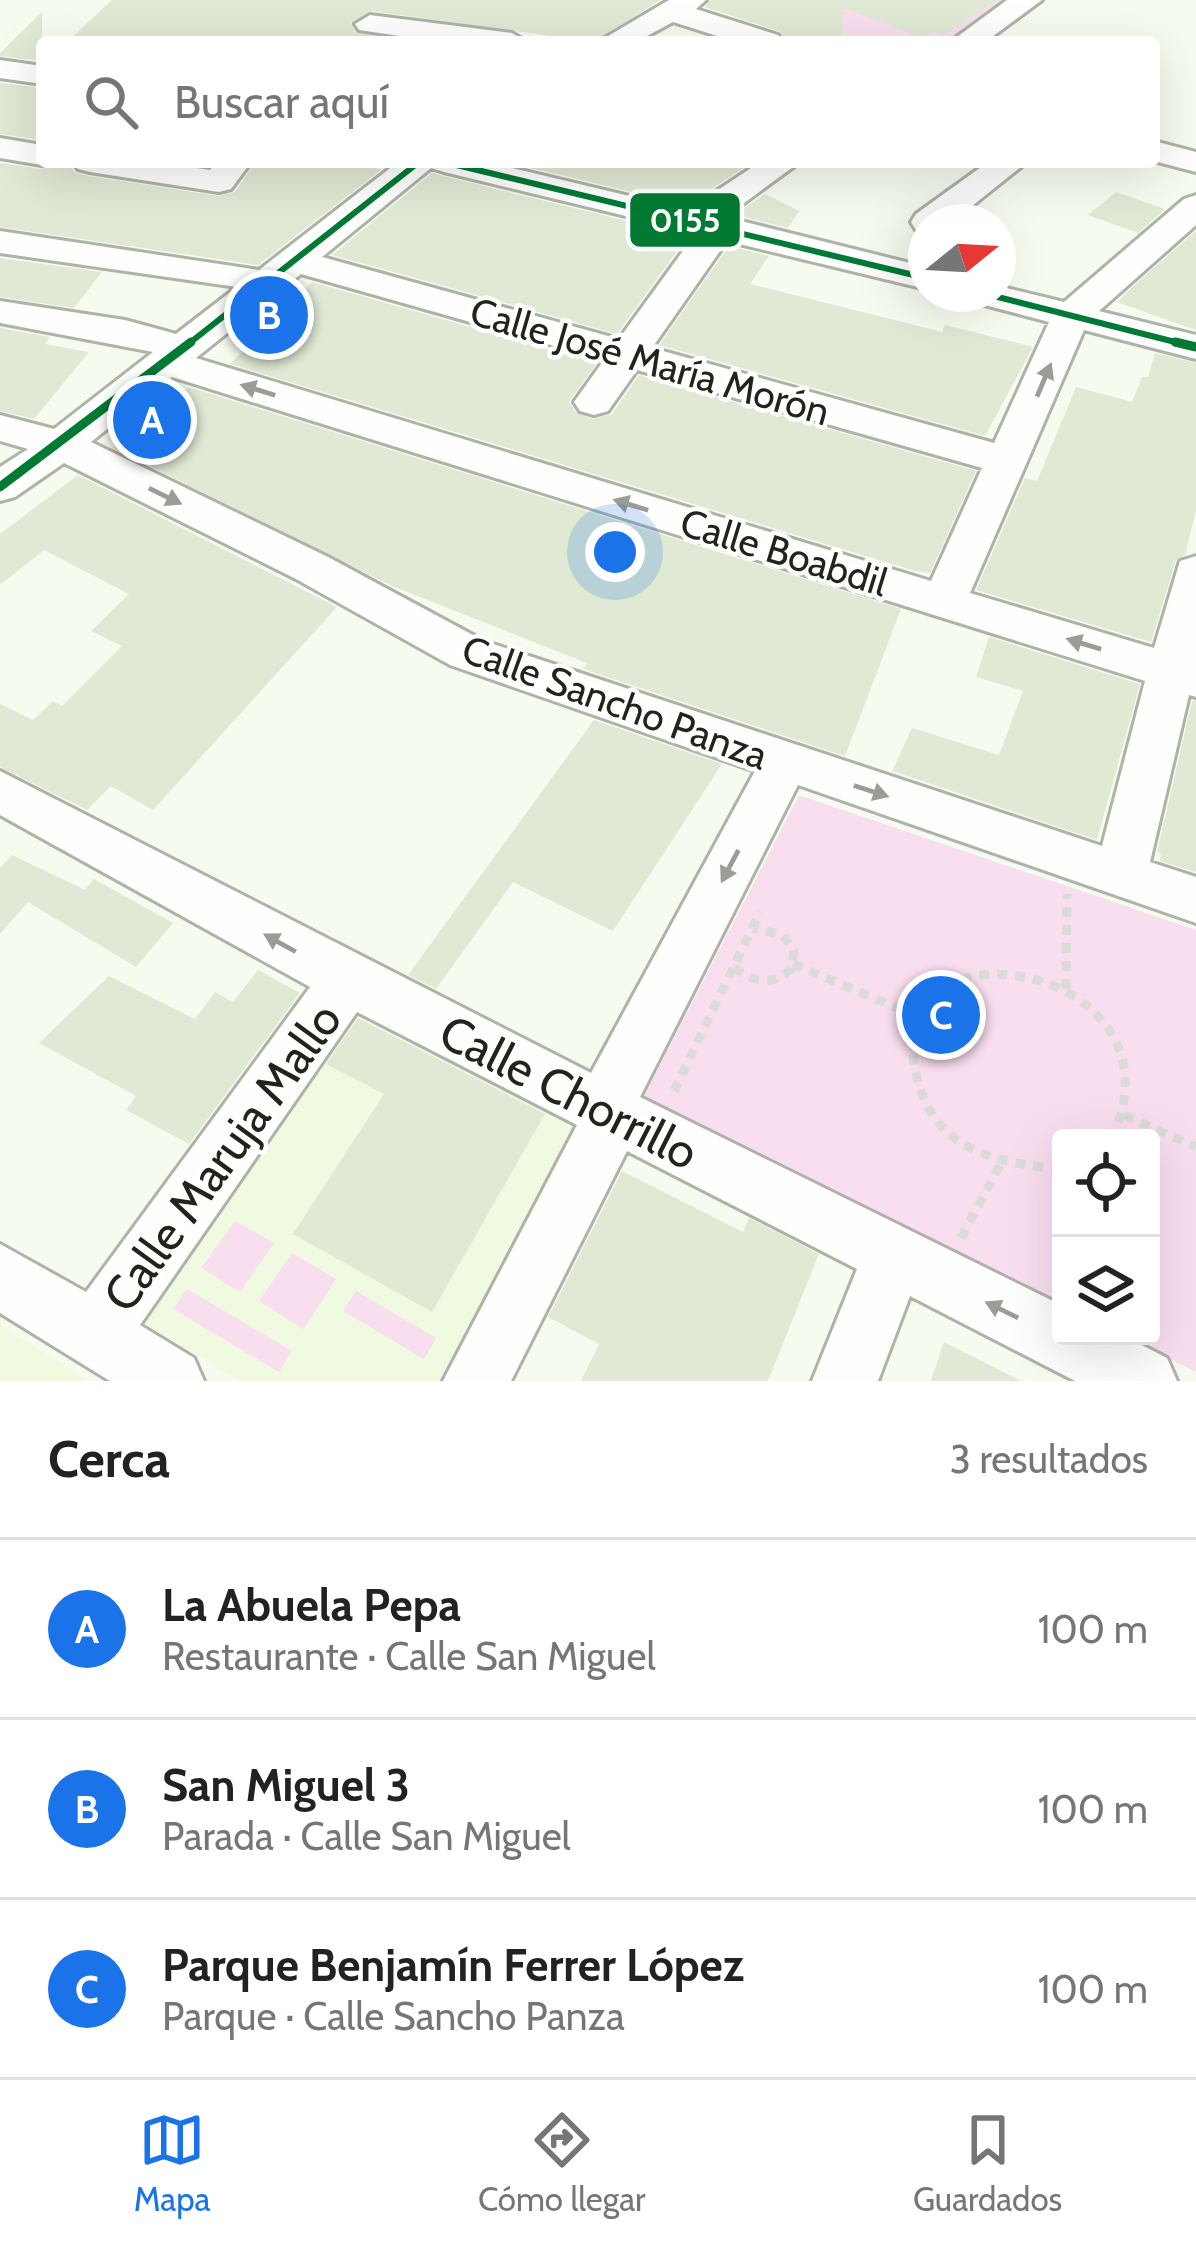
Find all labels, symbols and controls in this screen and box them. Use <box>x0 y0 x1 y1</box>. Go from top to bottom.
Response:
search box <box>36 36 1160 168</box>
icon: search <box>78 69 144 135</box>
text: Buscar aquí <box>174 75 389 129</box>
line badge: 0155 <box>628 191 742 249</box>
text: 0155 <box>650 200 720 240</box>
north arrow <box>908 204 1016 312</box>
pin: B <box>230 270 308 360</box>
street label: Calle José María Morón <box>465 287 835 435</box>
one-way arrow <box>1035 361 1054 397</box>
pin: A <box>113 375 191 465</box>
one-way arrow <box>239 380 276 399</box>
one-way arrow <box>147 485 182 505</box>
one-way arrow <box>612 495 649 513</box>
street label: Calle Boabdil <box>675 498 893 606</box>
your location <box>585 522 645 582</box>
street label: Calle Sancho Panza <box>456 624 774 780</box>
one-way arrow <box>1065 634 1102 652</box>
one-way arrow <box>853 782 890 801</box>
one-way arrow <box>721 848 741 883</box>
one-way arrow <box>263 933 298 954</box>
pin: C <box>902 970 980 1060</box>
street label: Calle Maruja Mallo <box>91 991 353 1323</box>
street label: Calle Chorrillo <box>430 1002 708 1182</box>
map controls <box>1052 1129 1160 1345</box>
button: locate <box>1052 1129 1160 1237</box>
button: layers <box>1052 1237 1160 1345</box>
one-way arrow <box>985 1301 1019 1321</box>
text: Cerca <box>48 1428 170 1490</box>
text: 3 resultados <box>950 1435 1148 1483</box>
text: La Abuela Pepa <box>162 1578 461 1632</box>
text: A <box>75 1605 99 1653</box>
text: 100 m <box>1038 1605 1148 1653</box>
text: Restaurante · Calle San Miguel <box>162 1632 656 1680</box>
text: San Miguel 3 <box>162 1758 410 1812</box>
text: B <box>75 1785 99 1833</box>
text: 100 m <box>1038 1785 1148 1833</box>
text: Parada · Calle San Miguel <box>162 1812 571 1860</box>
text: Parque Benjamín Ferrer López <box>162 1938 744 1992</box>
text: C <box>75 1965 99 2013</box>
text: 100 m <box>1038 1965 1148 2013</box>
text: Parque · Calle Sancho Panza <box>162 1992 625 2040</box>
tab: Mapa <box>134 2107 210 2219</box>
tab: Cómo llegar <box>478 2107 645 2219</box>
tab: Guardados <box>913 2107 1062 2219</box>

